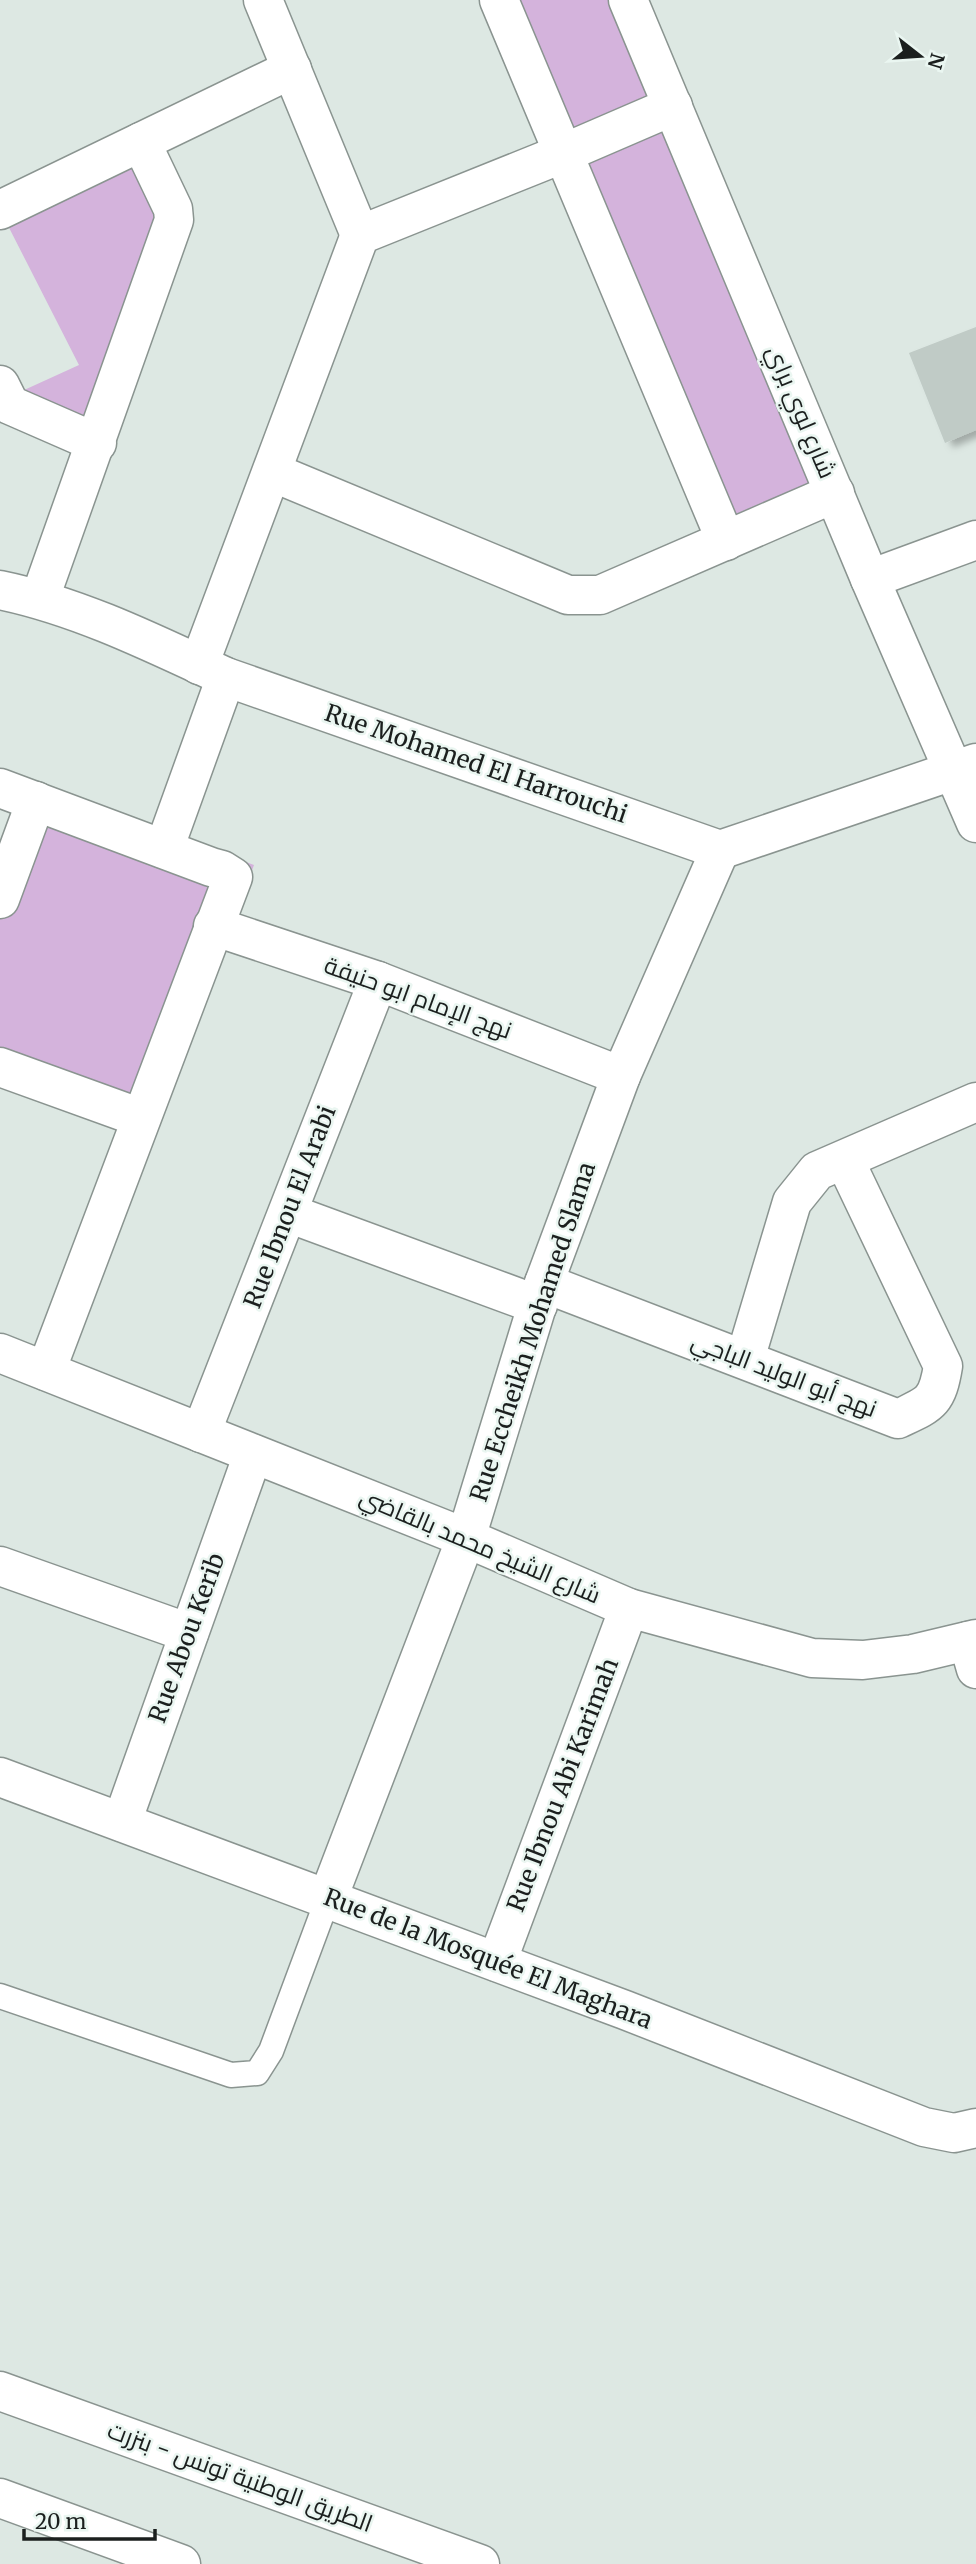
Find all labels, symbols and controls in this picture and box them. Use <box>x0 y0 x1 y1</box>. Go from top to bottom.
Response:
north arrow <box>885 21 955 91</box>
text: N <box>923 50 950 72</box>
street label: شارع لوي براي <box>757 341 843 484</box>
street label: Rue Mohamed El Harrouchi <box>321 697 632 830</box>
street label: نهج الإمام ابو حنيفة <box>320 949 516 1047</box>
street label: Rue Ibnou El Arabi <box>237 1101 343 1313</box>
street label: Rue Eccheikh Mohamed Slama <box>463 1158 602 1505</box>
street label: نهج أبو الوليد الباجي <box>686 1325 881 1428</box>
street label: شارع الشيخ محمد بالقاضي <box>354 1481 605 1613</box>
street label: Rue Abou Kerib <box>142 1549 232 1727</box>
street label: Rue Ibnou Abi Karimah <box>500 1653 625 1916</box>
street label: Rue de la Mosquée El Maghara <box>319 1881 657 2036</box>
street label: الطريق الوطنية تونس - بنزرت <box>103 2414 377 2539</box>
scale bar <box>24 2498 156 2542</box>
text: 20 m <box>35 2508 87 2535</box>

